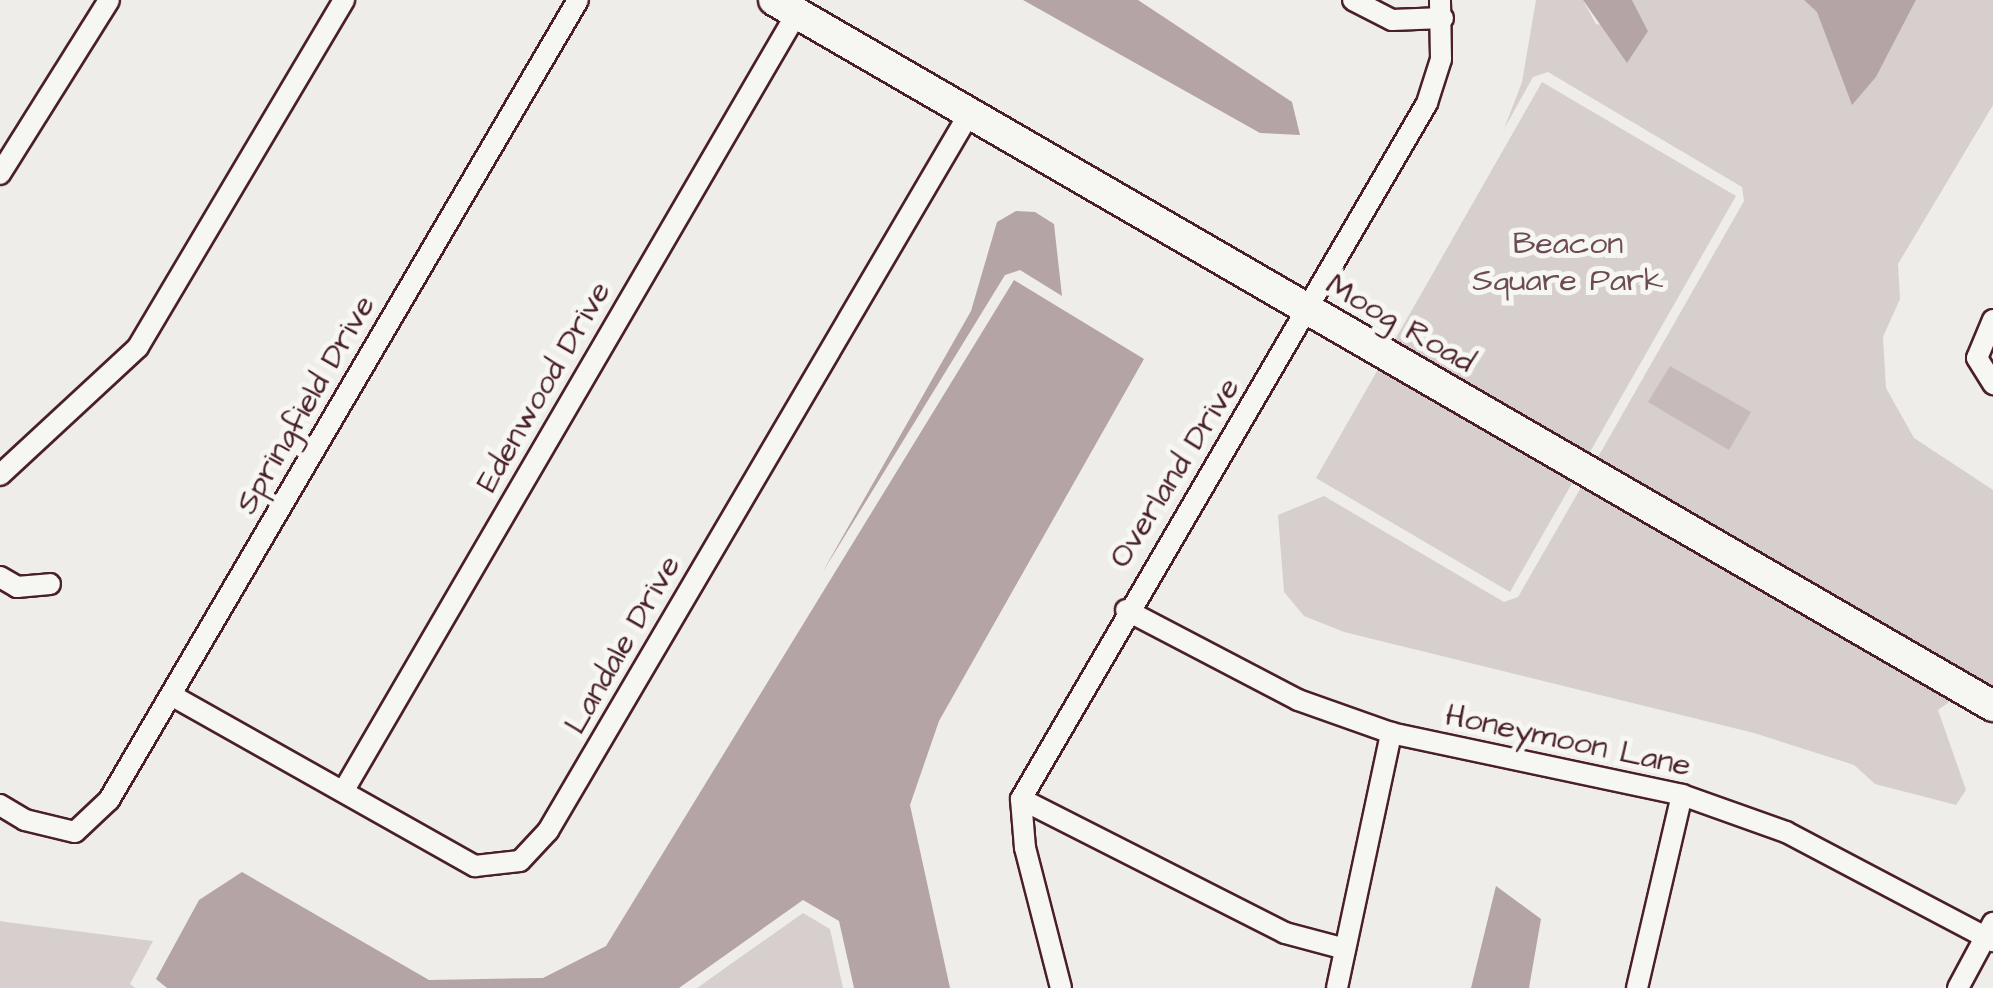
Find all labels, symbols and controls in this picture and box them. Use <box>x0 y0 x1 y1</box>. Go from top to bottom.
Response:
park label: Beacon Square Park <box>1472 226 1664 301</box>
street label: Moog Road <box>1319 266 1481 382</box>
street label: Edenwood Drive <box>468 275 620 499</box>
street label: Springfield Drive <box>228 289 384 521</box>
street label: Overland Drive <box>1101 371 1249 575</box>
street label: Landale Drive <box>557 549 689 741</box>
street label: Honeymoon Lane <box>1442 696 1694 786</box>

